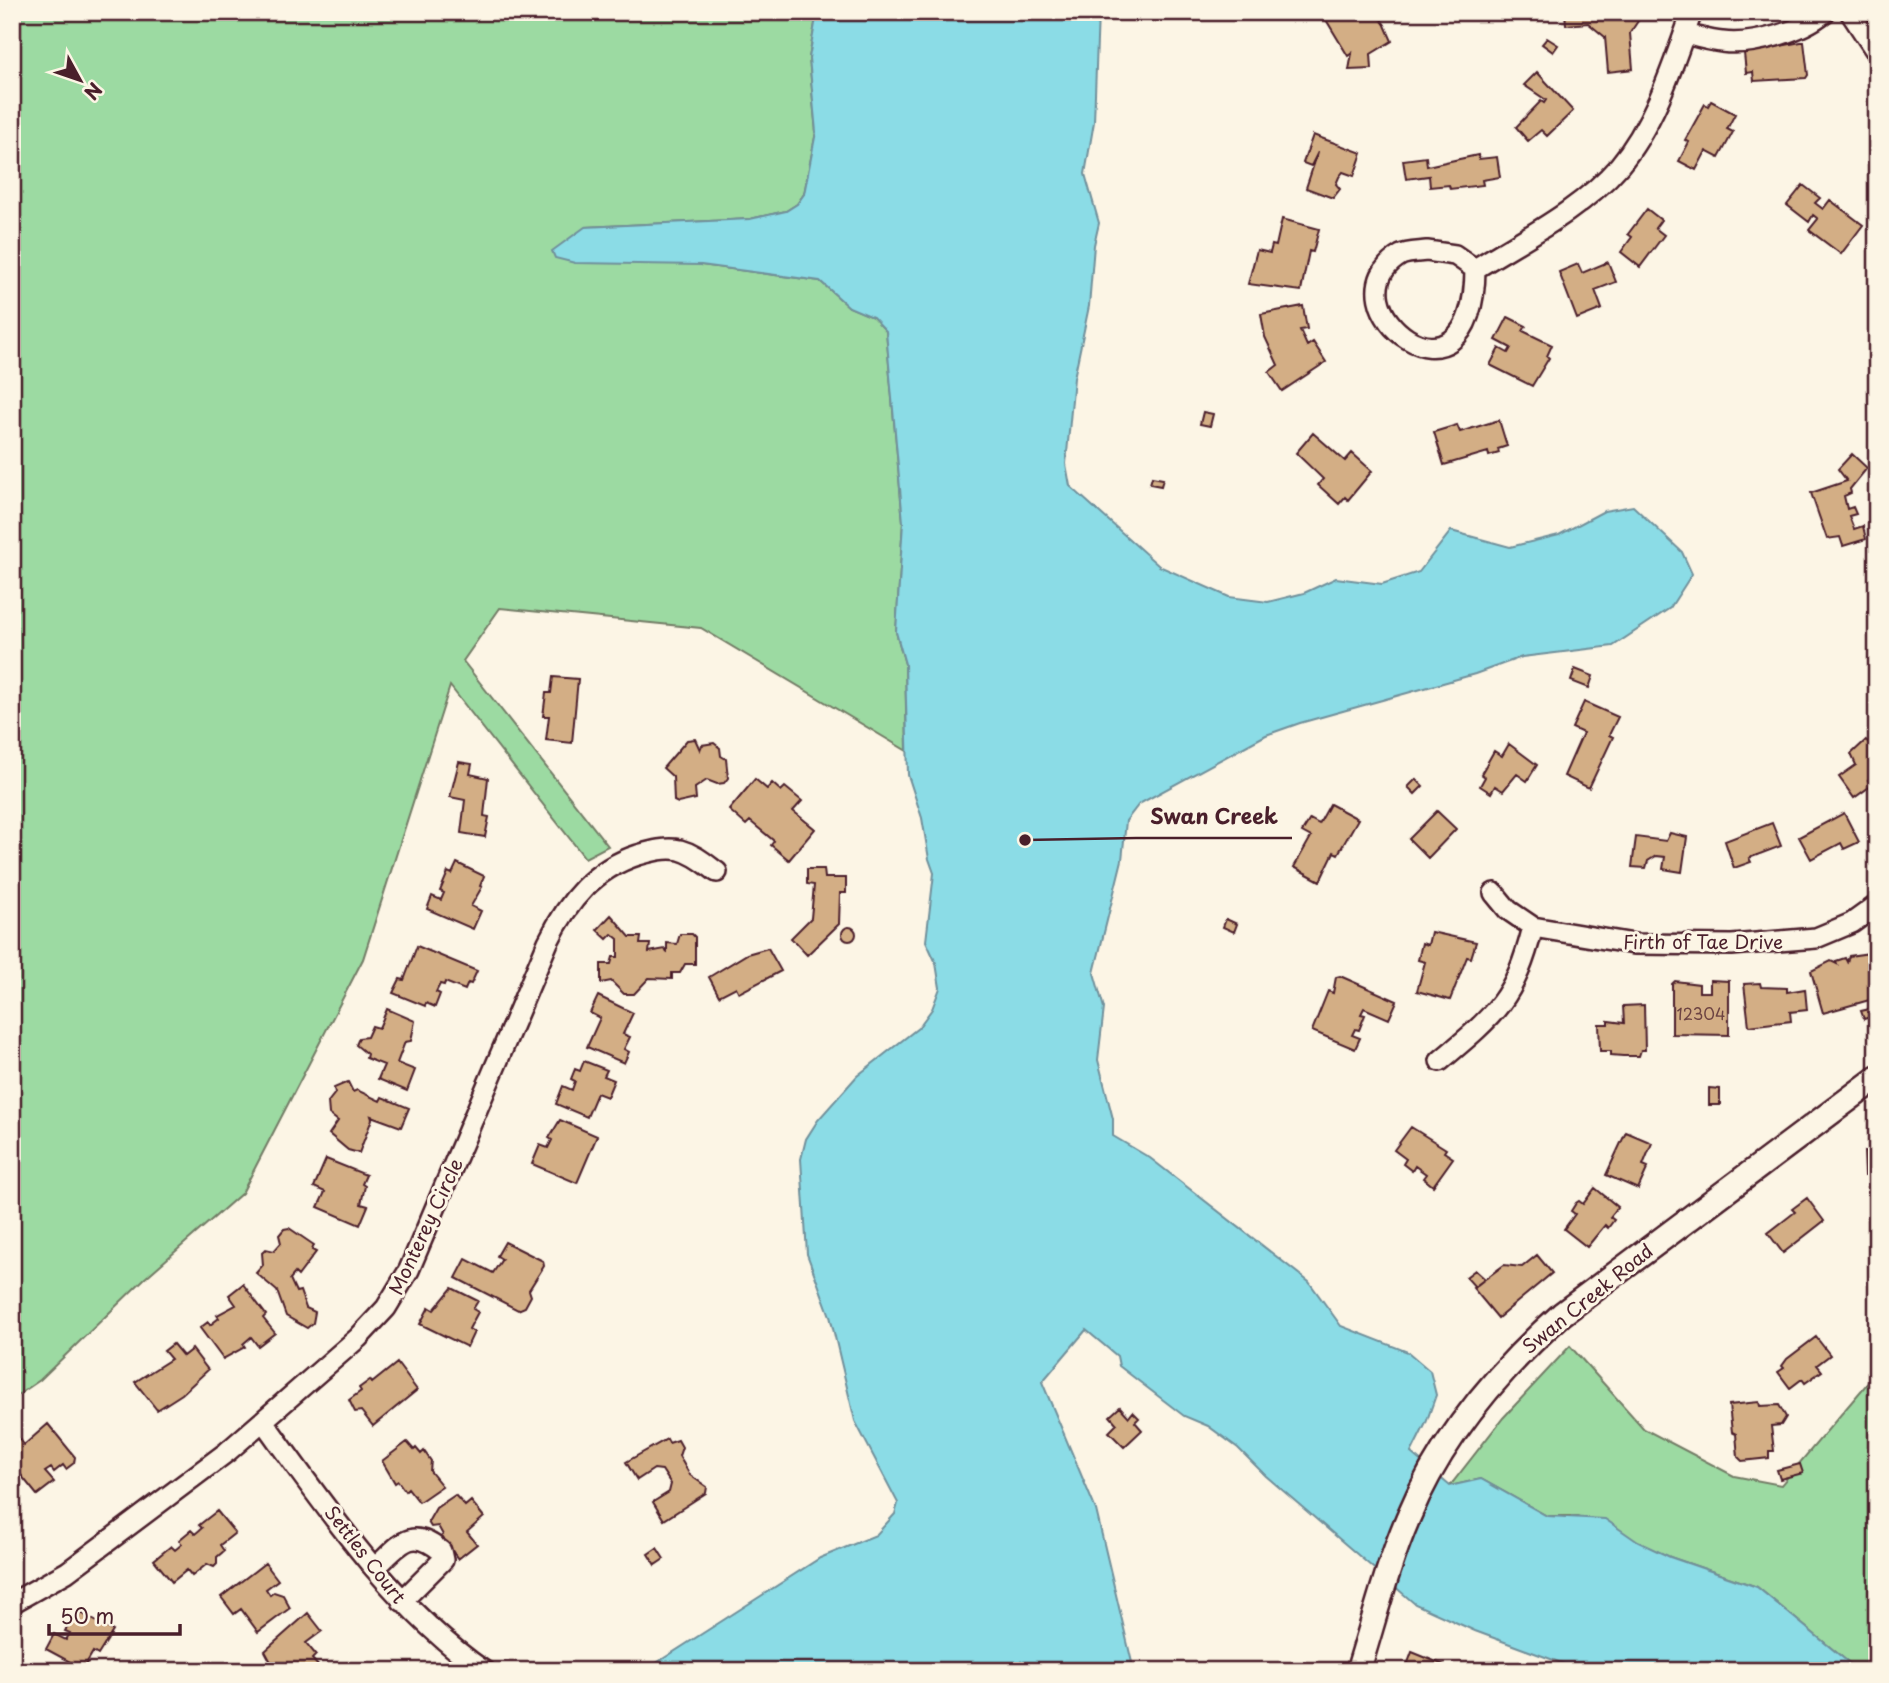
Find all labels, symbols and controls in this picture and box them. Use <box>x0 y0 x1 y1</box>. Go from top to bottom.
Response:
north arrow <box>46 46 116 116</box>
text: N <box>78 77 109 106</box>
callout: Swan Creek <box>1136 796 1292 838</box>
text: Swan Creek <box>1150 799 1278 831</box>
street label: Firth of Tae Drive <box>1623 927 1783 955</box>
house number: 12304 <box>1676 1001 1726 1025</box>
street label: Monterey Circle <box>381 1153 469 1299</box>
street label: Swan Creek Road <box>1516 1236 1658 1360</box>
street label: Settles Court <box>319 1499 414 1609</box>
scale bar <box>49 1592 180 1636</box>
text: 50 m <box>60 1599 114 1631</box>

